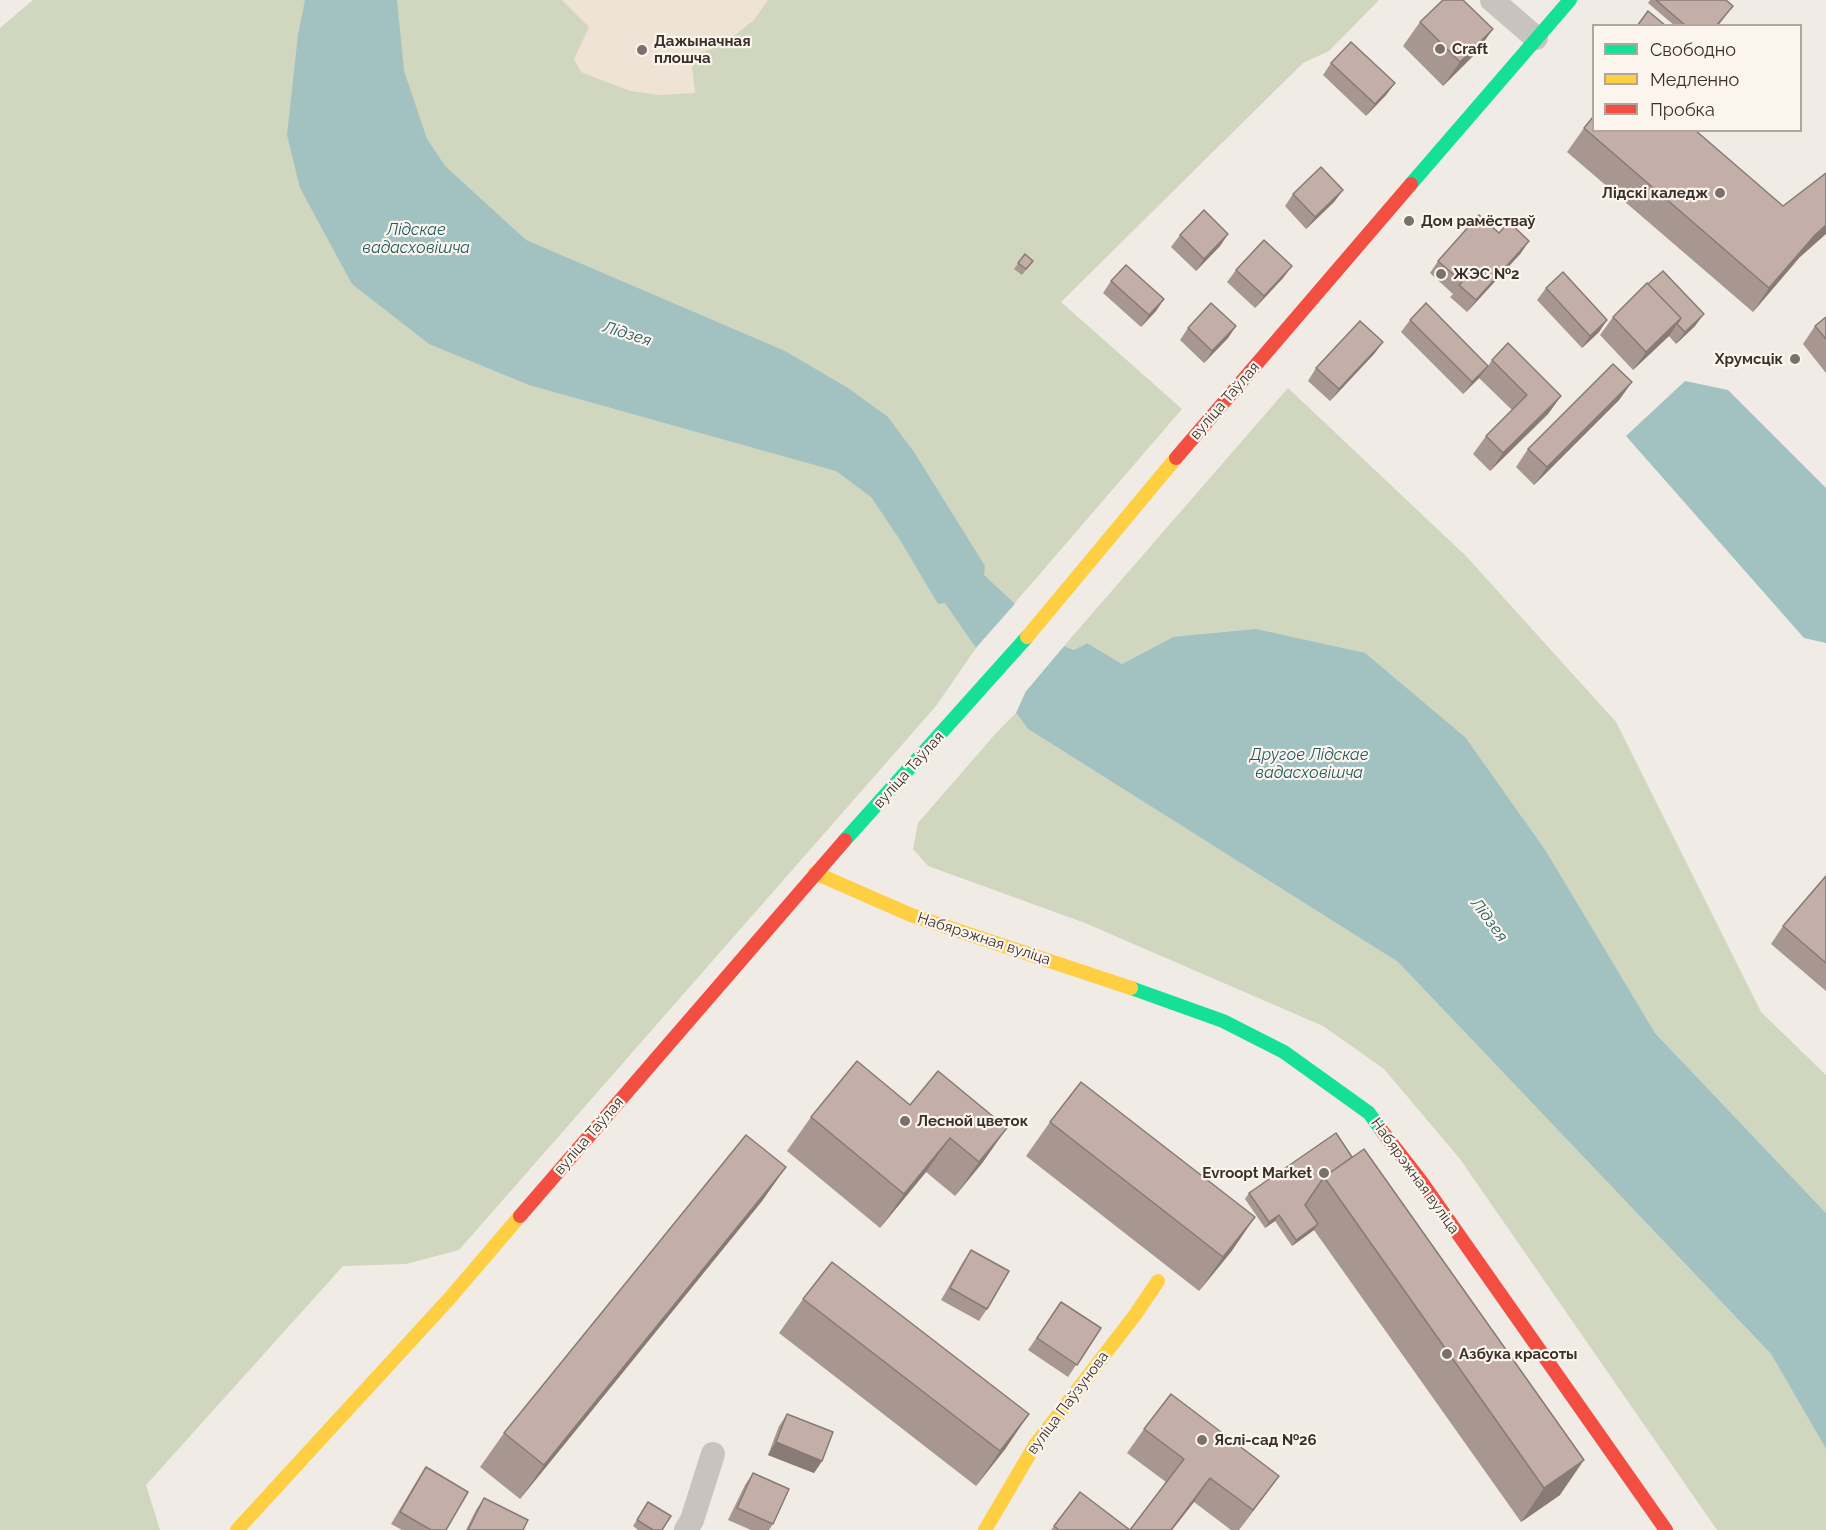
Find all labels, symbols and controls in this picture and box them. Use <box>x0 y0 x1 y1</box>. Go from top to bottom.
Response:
legend <box>1592 24 1802 132</box>
place label: Дажыначная плошча <box>654 32 751 67</box>
text: Свободно <box>1650 39 1736 60</box>
place label: Craft <box>1452 40 1488 58</box>
marker: Craft <box>1433 42 1447 56</box>
marker: Дажыначная плошча <box>635 43 649 57</box>
text: Медленно <box>1650 69 1739 90</box>
text: Пробка <box>1650 99 1715 120</box>
place label: Лідскі каледж <box>1602 184 1708 202</box>
marker: Лідскі каледж <box>1713 186 1727 200</box>
place label: Дом рамёстваў <box>1421 212 1535 230</box>
marker: Дом рамёстваў <box>1402 214 1416 228</box>
water label: Лідскае вадасховішча <box>362 220 470 258</box>
place label: ЖЭС №2 <box>1453 265 1519 283</box>
marker: ЖЭС №2 <box>1434 267 1448 281</box>
water label: Лідзея <box>600 318 654 350</box>
place label: Хрумсцік <box>1715 350 1783 368</box>
marker: Хрумсцік <box>1788 352 1802 366</box>
street label: вуліца Таўлая <box>1186 359 1264 443</box>
street label: вуліца Таўлая <box>870 728 948 812</box>
water label: Другое Лідскае вадасховішча <box>1250 745 1368 783</box>
water label: Лідзея <box>1466 894 1512 946</box>
street label: Набярэжная вуліца <box>915 909 1053 969</box>
street label: вуліца Таўлая <box>550 1094 628 1178</box>
place label: Лесной цветок <box>917 1112 1028 1130</box>
marker: Лесной цветок <box>898 1114 912 1128</box>
street label: Набярэжная вуліца <box>1367 1115 1463 1237</box>
place label: Evroopt Market <box>1202 1164 1312 1182</box>
marker: Evroopt Market <box>1317 1166 1331 1180</box>
place label: Азбука красоты <box>1459 1345 1577 1363</box>
marker: Азбука красоты <box>1440 1347 1454 1361</box>
street label: вуліца Паўзунова <box>1023 1348 1113 1458</box>
place label: Яслі-сад №26 <box>1214 1431 1317 1449</box>
marker: Яслі-сад №26 <box>1195 1433 1209 1447</box>

